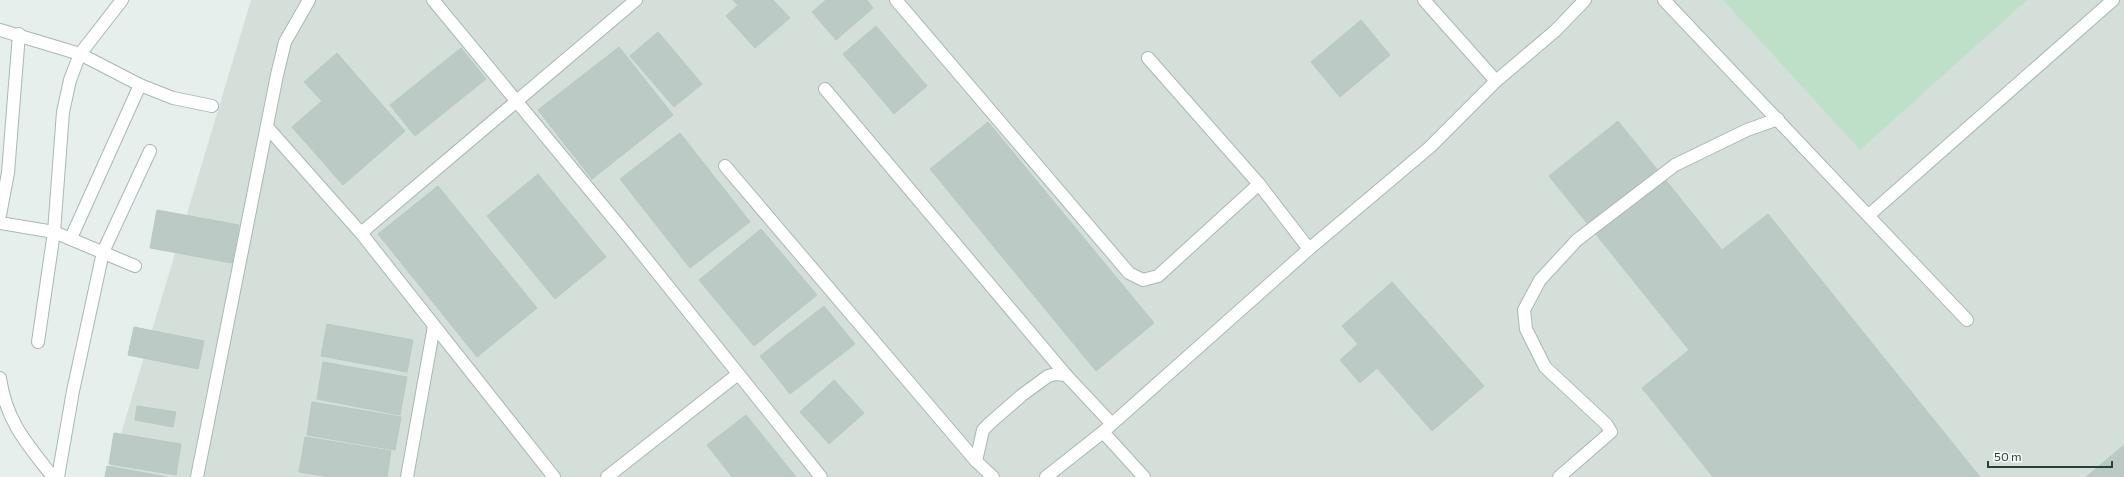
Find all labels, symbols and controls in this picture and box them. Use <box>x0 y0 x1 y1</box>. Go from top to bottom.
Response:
scale bar <box>1988 443 2112 469</box>
text: 50 m <box>1994 449 2022 463</box>

